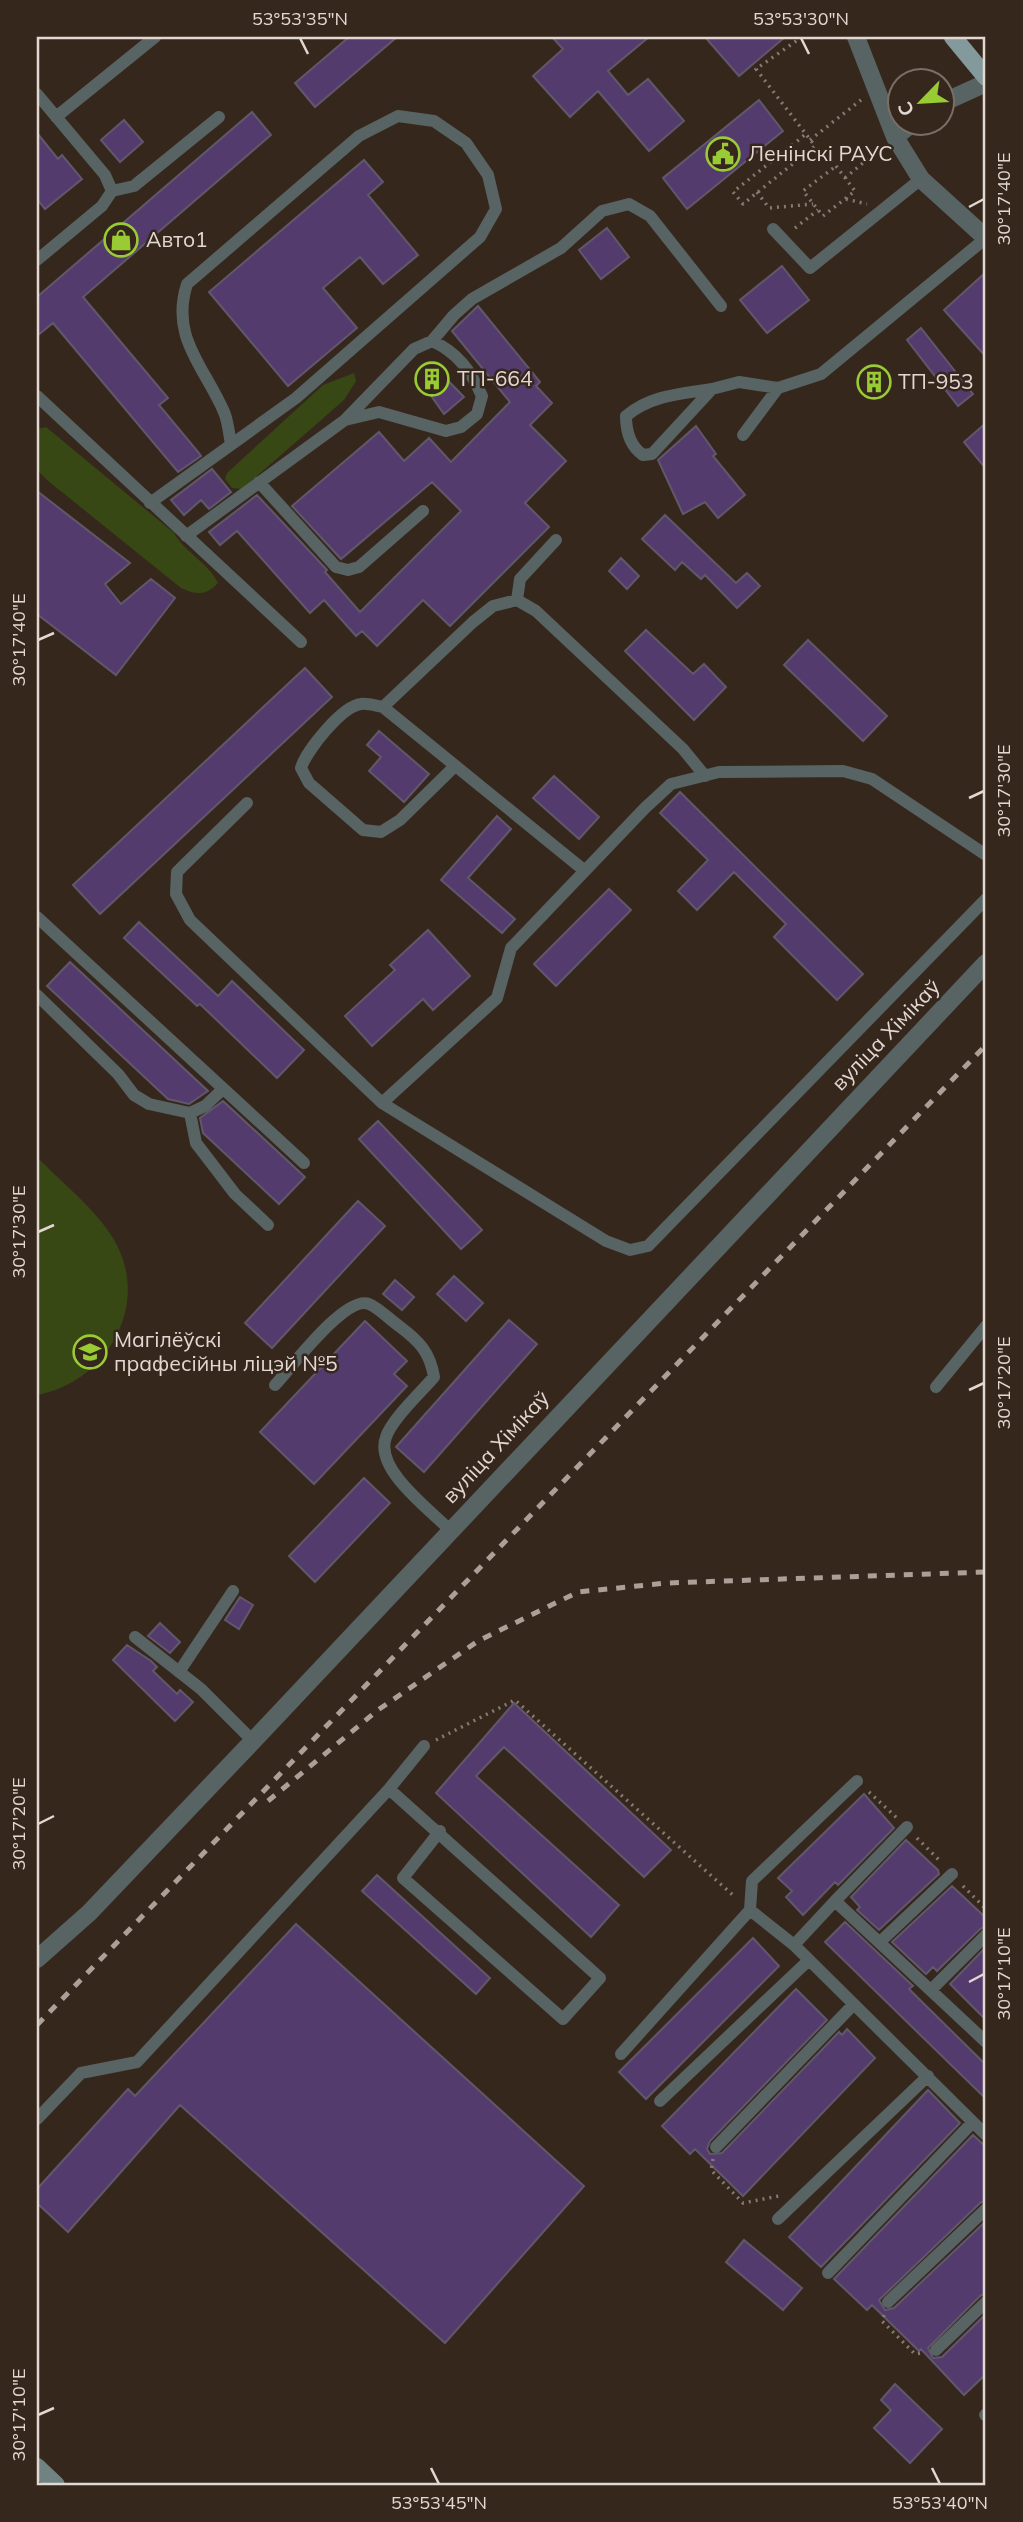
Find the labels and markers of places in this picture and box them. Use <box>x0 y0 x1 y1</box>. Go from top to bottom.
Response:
public building icon: Ленінскі РАУС <box>704 135 742 173</box>
place label: Ленінскі РАУС <box>748 140 893 166</box>
shop icon: Авто1 <box>102 221 140 259</box>
place label: Авто1 <box>146 226 208 252</box>
building icon: ТП-664 <box>413 360 451 398</box>
building icon: ТП-953 <box>855 363 893 401</box>
place label: ТП-664 <box>457 365 533 391</box>
place label: ТП-953 <box>898 368 974 394</box>
place label: Магілёўскі прафесійны ліцэй №5 <box>114 1326 338 1376</box>
school or university icon: Магілёўскі прафесійны ліцэй №5 <box>71 1333 109 1371</box>

